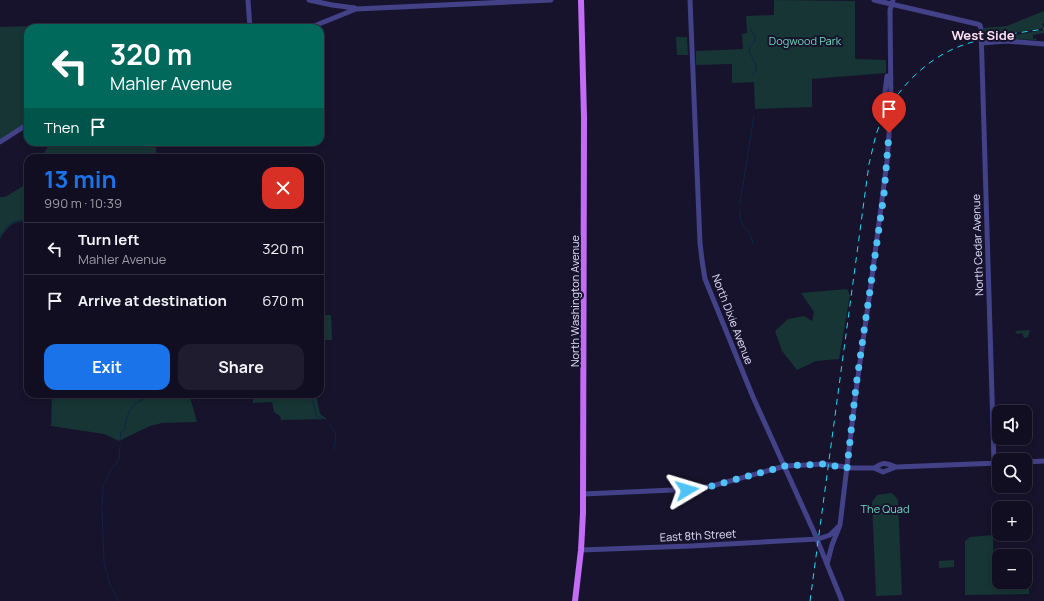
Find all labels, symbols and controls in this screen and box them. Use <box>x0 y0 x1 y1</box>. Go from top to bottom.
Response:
district label: West Side <box>951 26 1015 44</box>
park label: Dogwood Park <box>769 33 842 48</box>
text: 320 m <box>110 35 192 73</box>
icon: left <box>44 40 96 92</box>
text: Mahler Avenue <box>110 71 232 95</box>
pin <box>872 92 906 133</box>
icon: arrive <box>878 98 900 120</box>
icon: arrive <box>87 116 109 138</box>
text: Then <box>44 117 79 138</box>
text: 13 min <box>44 162 117 195</box>
button: close <box>262 167 304 209</box>
street label: North Cedar Avenue <box>968 193 986 296</box>
text: 990 m · 10:39 <box>44 194 122 212</box>
text: Turn left <box>78 229 140 250</box>
street label: North Washington Avenue <box>567 234 582 367</box>
icon: left <box>44 238 66 260</box>
text: 320 m <box>262 238 304 259</box>
text: Mahler Avenue <box>78 250 166 268</box>
street label: North Dixie Avenue <box>709 272 757 367</box>
icon: arrive <box>44 290 66 312</box>
text: Arrive at destination <box>78 290 227 311</box>
text: 670 m <box>262 290 304 311</box>
button: Exit <box>44 344 170 390</box>
button: Share <box>178 344 304 390</box>
map controls <box>992 405 1032 589</box>
button: sound <box>992 405 1032 445</box>
button: search <box>992 453 1032 493</box>
position arrow <box>666 469 708 511</box>
park label: The Quad <box>861 501 909 516</box>
button: + <box>992 501 1032 541</box>
street label: East 8th Street <box>659 526 737 544</box>
button: − <box>992 549 1032 589</box>

